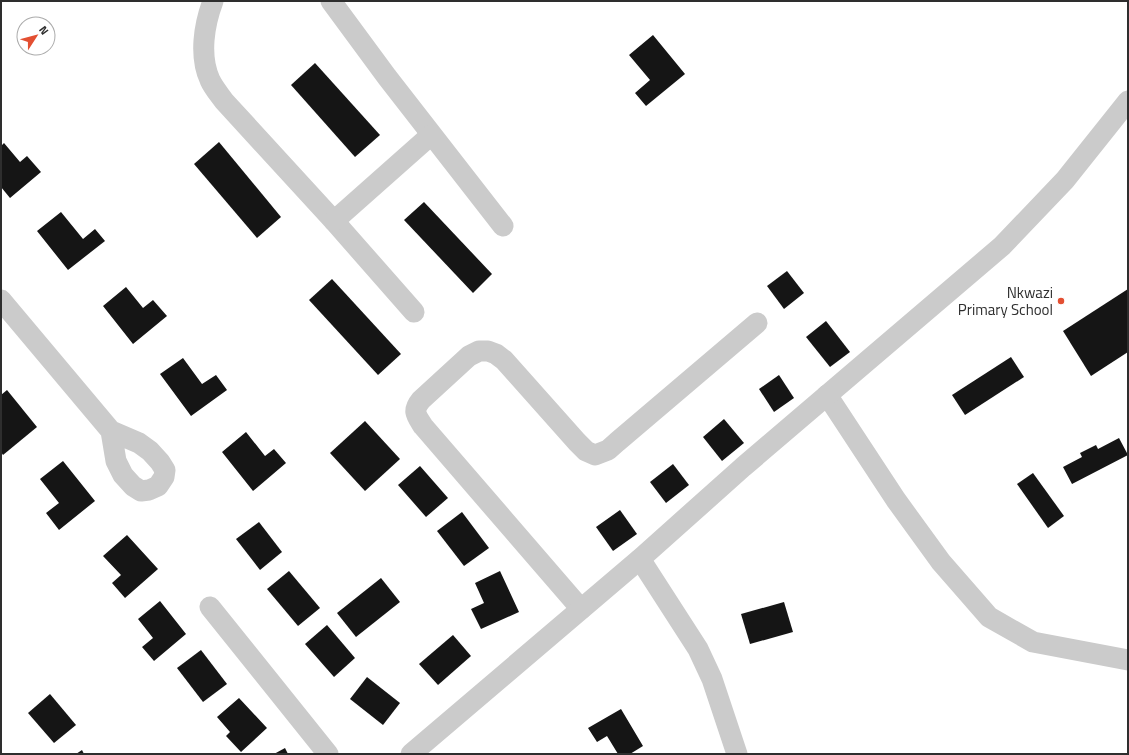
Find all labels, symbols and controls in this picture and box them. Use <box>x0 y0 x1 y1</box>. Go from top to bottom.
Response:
north arrow <box>16 16 56 56</box>
text: N <box>35 22 53 38</box>
place label: Nkwazi Primary School <box>958 281 1053 321</box>
marker: Nkwazi Primary School <box>1056 296 1066 306</box>

